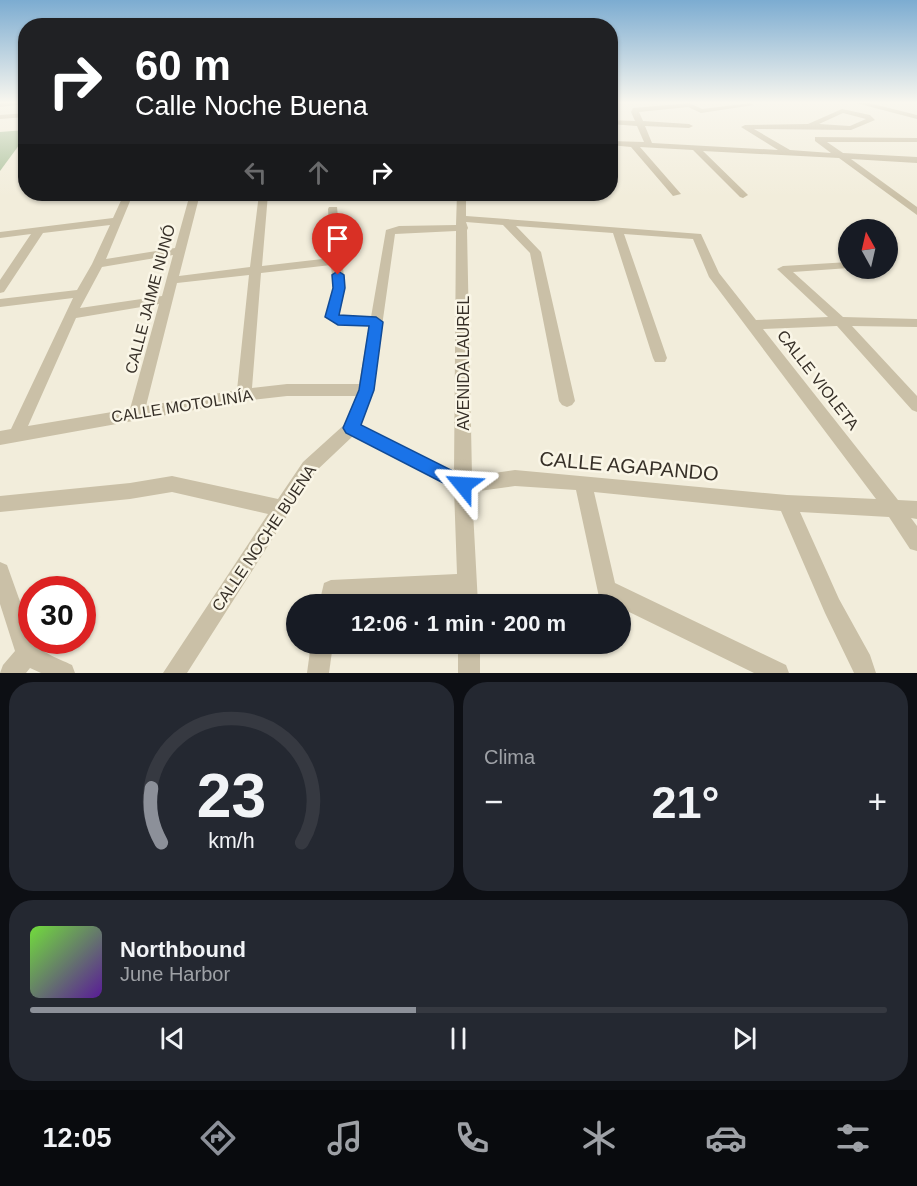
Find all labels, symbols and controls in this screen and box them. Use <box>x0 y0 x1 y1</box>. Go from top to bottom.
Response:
icon: right <box>36 42 114 120</box>
text: 60 m <box>135 42 231 89</box>
text: Calle Noche Buena <box>135 91 368 121</box>
icon: left <box>239 156 272 189</box>
icon: ahead <box>302 156 335 189</box>
icon: right <box>365 156 398 189</box>
pin <box>312 213 363 275</box>
north arrow <box>838 219 898 279</box>
map controls <box>838 219 898 279</box>
street label: CALLE JAIME NUNÓ <box>121 222 178 375</box>
icon: arrive <box>321 222 354 255</box>
street label: AVENIDA LAUREL <box>455 295 472 430</box>
street label: CALLE VIOLETA <box>774 327 862 433</box>
street label: CALLE MOTOLINÍA <box>110 385 254 426</box>
street label: CALLE AGAPANDO <box>539 447 719 485</box>
position arrow <box>431 453 495 517</box>
street label: CALLE NOCHE BUENA <box>209 461 319 614</box>
speed limit sign: 30 <box>18 576 96 654</box>
text: 12:06 · 1 min · 200 m <box>351 611 566 636</box>
text: Clima <box>484 746 535 768</box>
text: 23 <box>197 761 266 830</box>
text: 21° <box>651 777 720 828</box>
text: − <box>484 783 503 820</box>
text: + <box>868 783 887 820</box>
text: km/h <box>208 830 255 854</box>
text: Northbound <box>120 937 246 962</box>
text: June Harbor <box>120 963 230 985</box>
icon: previous <box>156 1022 189 1055</box>
icon: pause <box>442 1022 475 1055</box>
icon: next <box>728 1022 761 1055</box>
icon: directions <box>197 1117 239 1159</box>
icon: music <box>324 1117 366 1159</box>
icon: phone <box>451 1117 493 1159</box>
icon: climate <box>578 1117 620 1159</box>
icon: car <box>705 1117 747 1159</box>
icon: filters <box>832 1117 874 1159</box>
text: 12:05 <box>43 1123 112 1153</box>

